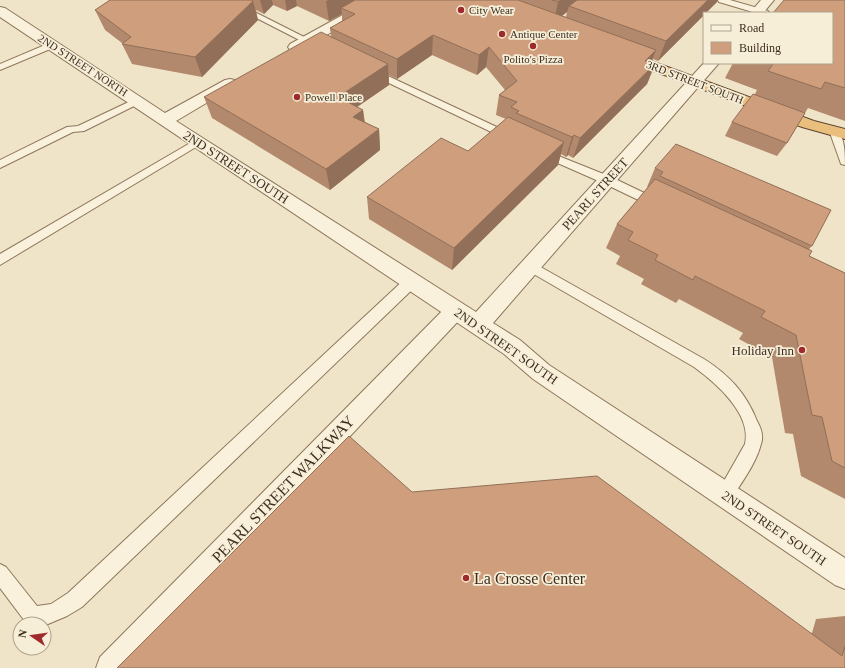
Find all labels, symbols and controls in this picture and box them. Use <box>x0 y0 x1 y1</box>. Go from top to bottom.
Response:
place label: City Wear <box>469 4 514 16</box>
marker: City Wear <box>456 5 466 15</box>
legend <box>703 12 833 64</box>
text: Road <box>739 21 764 35</box>
place label: Antique Center <box>510 28 578 40</box>
marker: Antique Center <box>497 29 507 39</box>
street label: 2ND STREET NORTH <box>36 32 130 98</box>
marker: Polito's Pizza <box>528 41 538 51</box>
text: Building <box>739 41 781 55</box>
place label: Polito's Pizza <box>503 53 563 65</box>
street label: 3RD STREET SOUTH <box>645 58 745 106</box>
place label: Powell Place <box>305 91 362 103</box>
marker: Powell Place <box>292 92 302 102</box>
street label: 2ND STREET SOUTH <box>181 127 291 207</box>
street label: PEARL STREET <box>559 155 631 233</box>
street label: 2ND STREET SOUTH <box>452 305 560 387</box>
place label: Holiday Inn <box>732 343 794 358</box>
marker: Holiday Inn <box>797 345 807 355</box>
street label: PEARL STREET WALKWAY <box>208 412 358 566</box>
street label: 2ND STREET SOUTH <box>719 488 829 568</box>
place label: La Crosse Center <box>474 570 586 587</box>
marker: La Crosse Center <box>461 573 471 583</box>
north arrow <box>12 616 52 656</box>
text: N <box>16 628 29 639</box>

